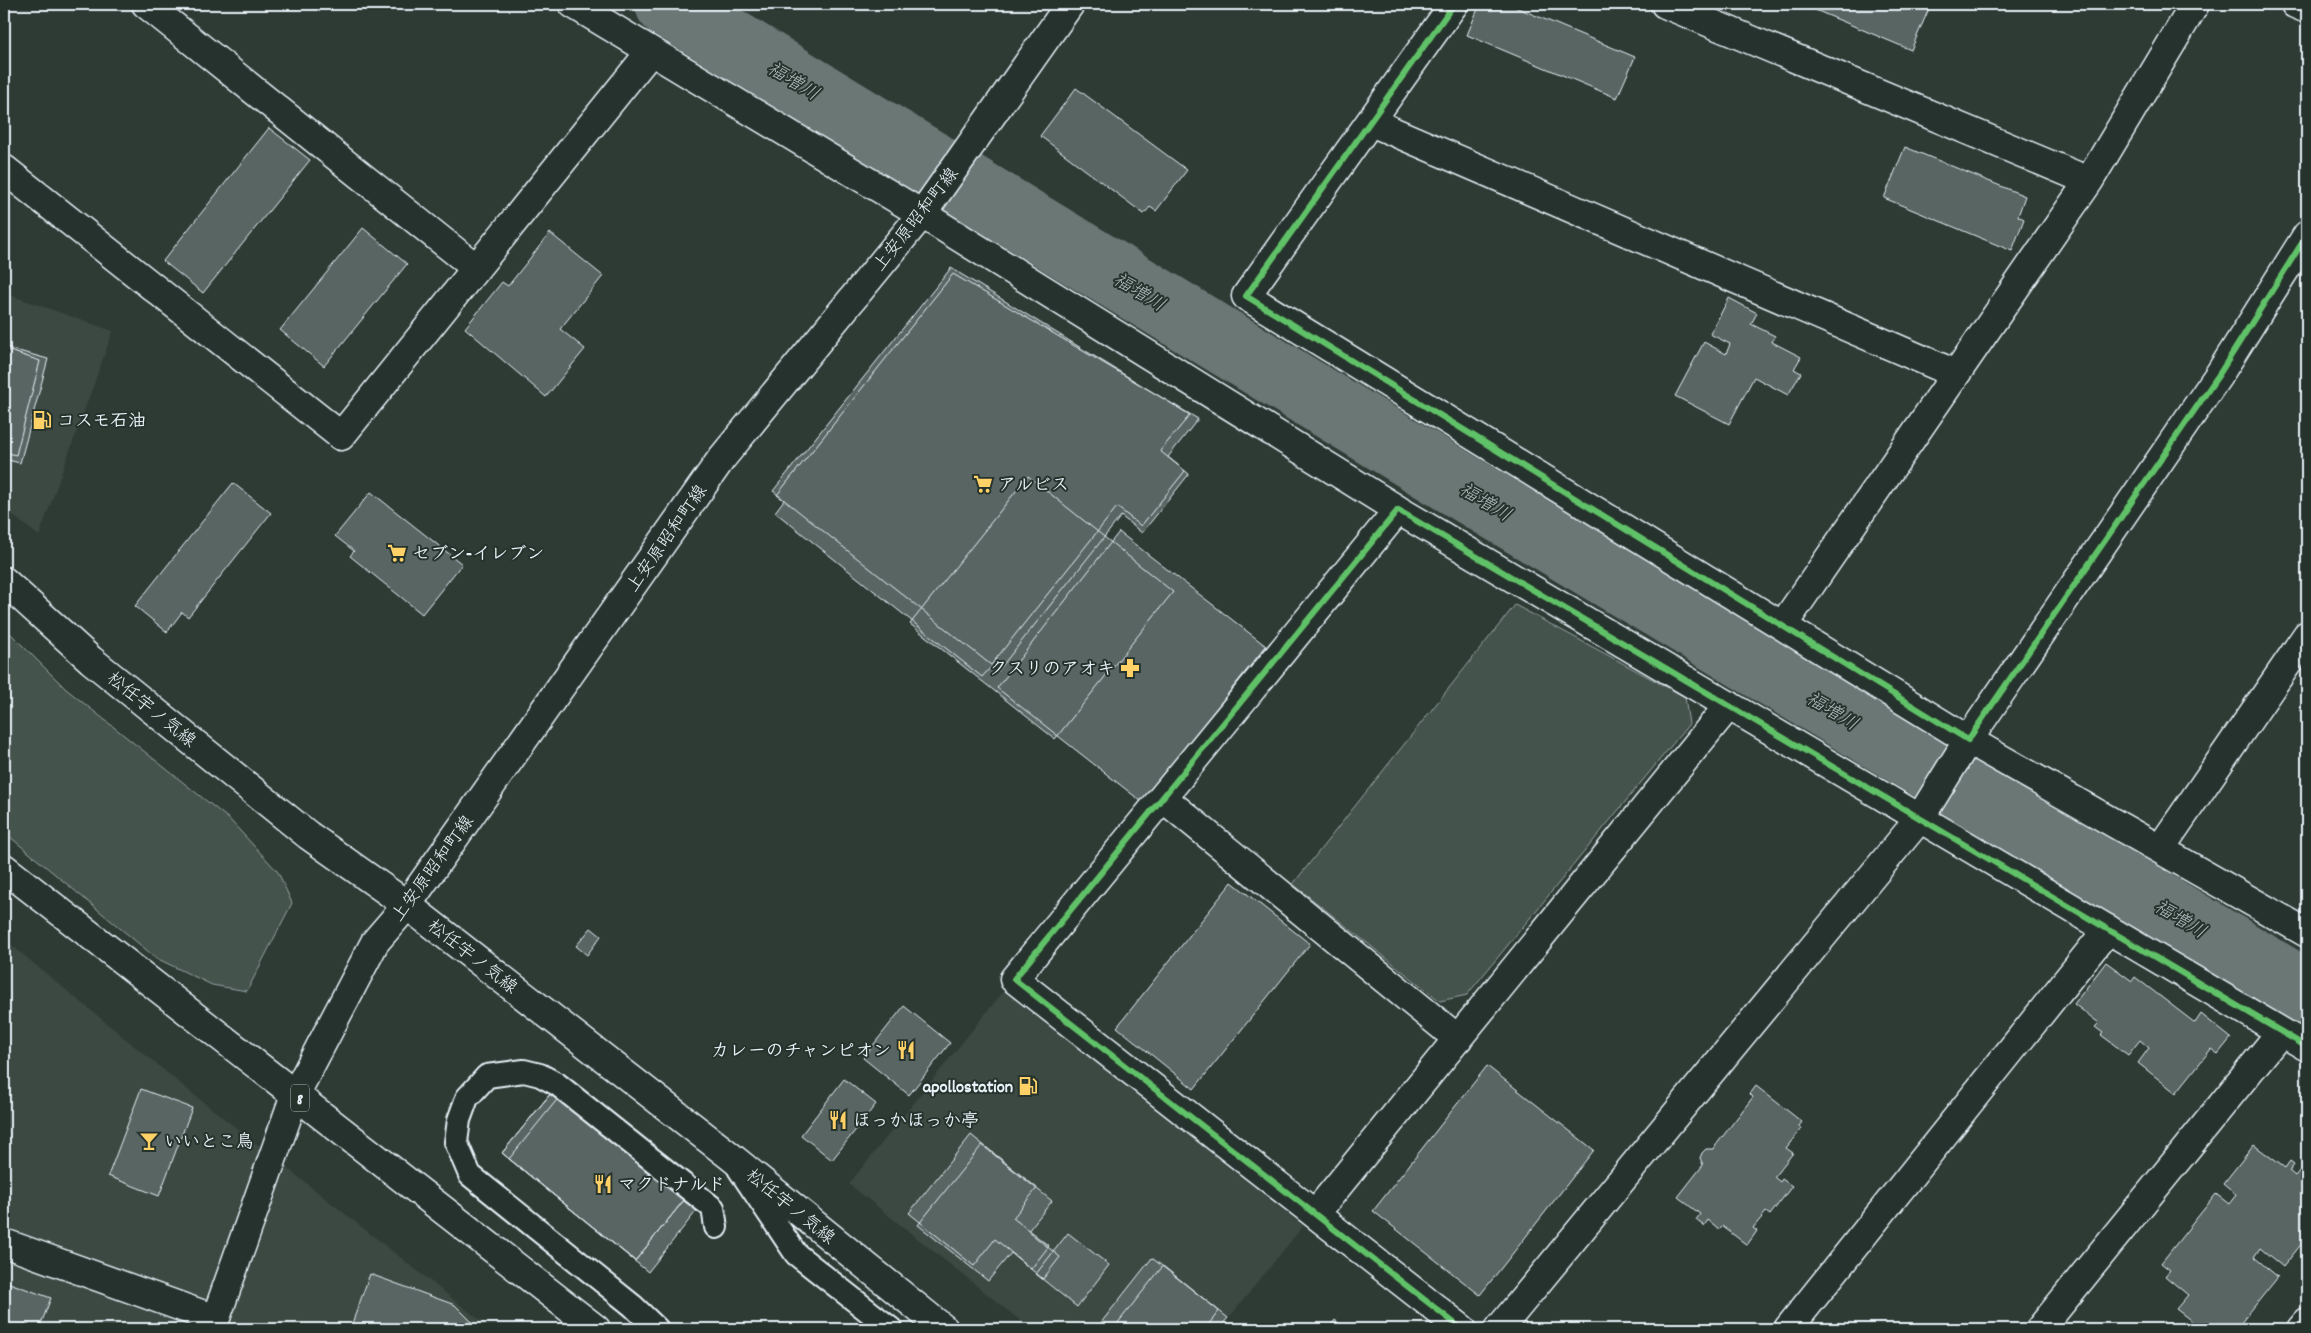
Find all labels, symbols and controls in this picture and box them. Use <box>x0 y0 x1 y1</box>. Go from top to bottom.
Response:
water label: 福増川 <box>761 57 824 109</box>
street label: 上安原昭和町線 <box>868 163 966 278</box>
water label: 福増川 <box>1107 268 1170 320</box>
fuel station icon: コスモ石油 <box>31 409 53 431</box>
place label: コスモ石油 <box>57 410 146 435</box>
supermarket icon: アルビス <box>972 473 994 495</box>
place label: アルビス <box>998 474 1069 499</box>
water label: 福増川 <box>1453 478 1516 530</box>
street label: 上安原昭和町線 <box>622 481 714 598</box>
supermarket icon: セブン-イレブン <box>386 542 408 564</box>
place label: セブン-イレブン <box>412 543 544 568</box>
pharmacy icon: クスリのアオキ <box>1119 657 1141 679</box>
place label: クスリのアオキ <box>989 658 1115 683</box>
street label: 松任宇ノ気線 <box>101 667 200 755</box>
water label: 福増川 <box>1800 687 1863 739</box>
street label: 上安原昭和町線 <box>387 811 481 928</box>
water label: 福増川 <box>2148 895 2211 947</box>
street label: 松任宇ノ気線 <box>421 915 522 1001</box>
restaurant icon: カレーのチャンピオン <box>895 1039 917 1061</box>
place label: カレーのチャンピオン <box>711 1040 891 1065</box>
fuel station icon: apollostation <box>1017 1075 1039 1097</box>
place label: apollostation <box>923 1076 1013 1101</box>
road number: 8 <box>291 1084 309 1112</box>
restaurant icon: ほっかほっか亭 <box>827 1109 849 1131</box>
place label: ほっかほっか亭 <box>853 1110 979 1135</box>
bar icon: いいとこ鳥 <box>138 1130 160 1152</box>
place label: いいとこ鳥 <box>164 1131 254 1156</box>
street label: 松任宇ノ気線 <box>740 1164 839 1252</box>
restaurant icon: マクドナルド <box>592 1173 614 1195</box>
place label: マクドナルド <box>618 1174 725 1199</box>

